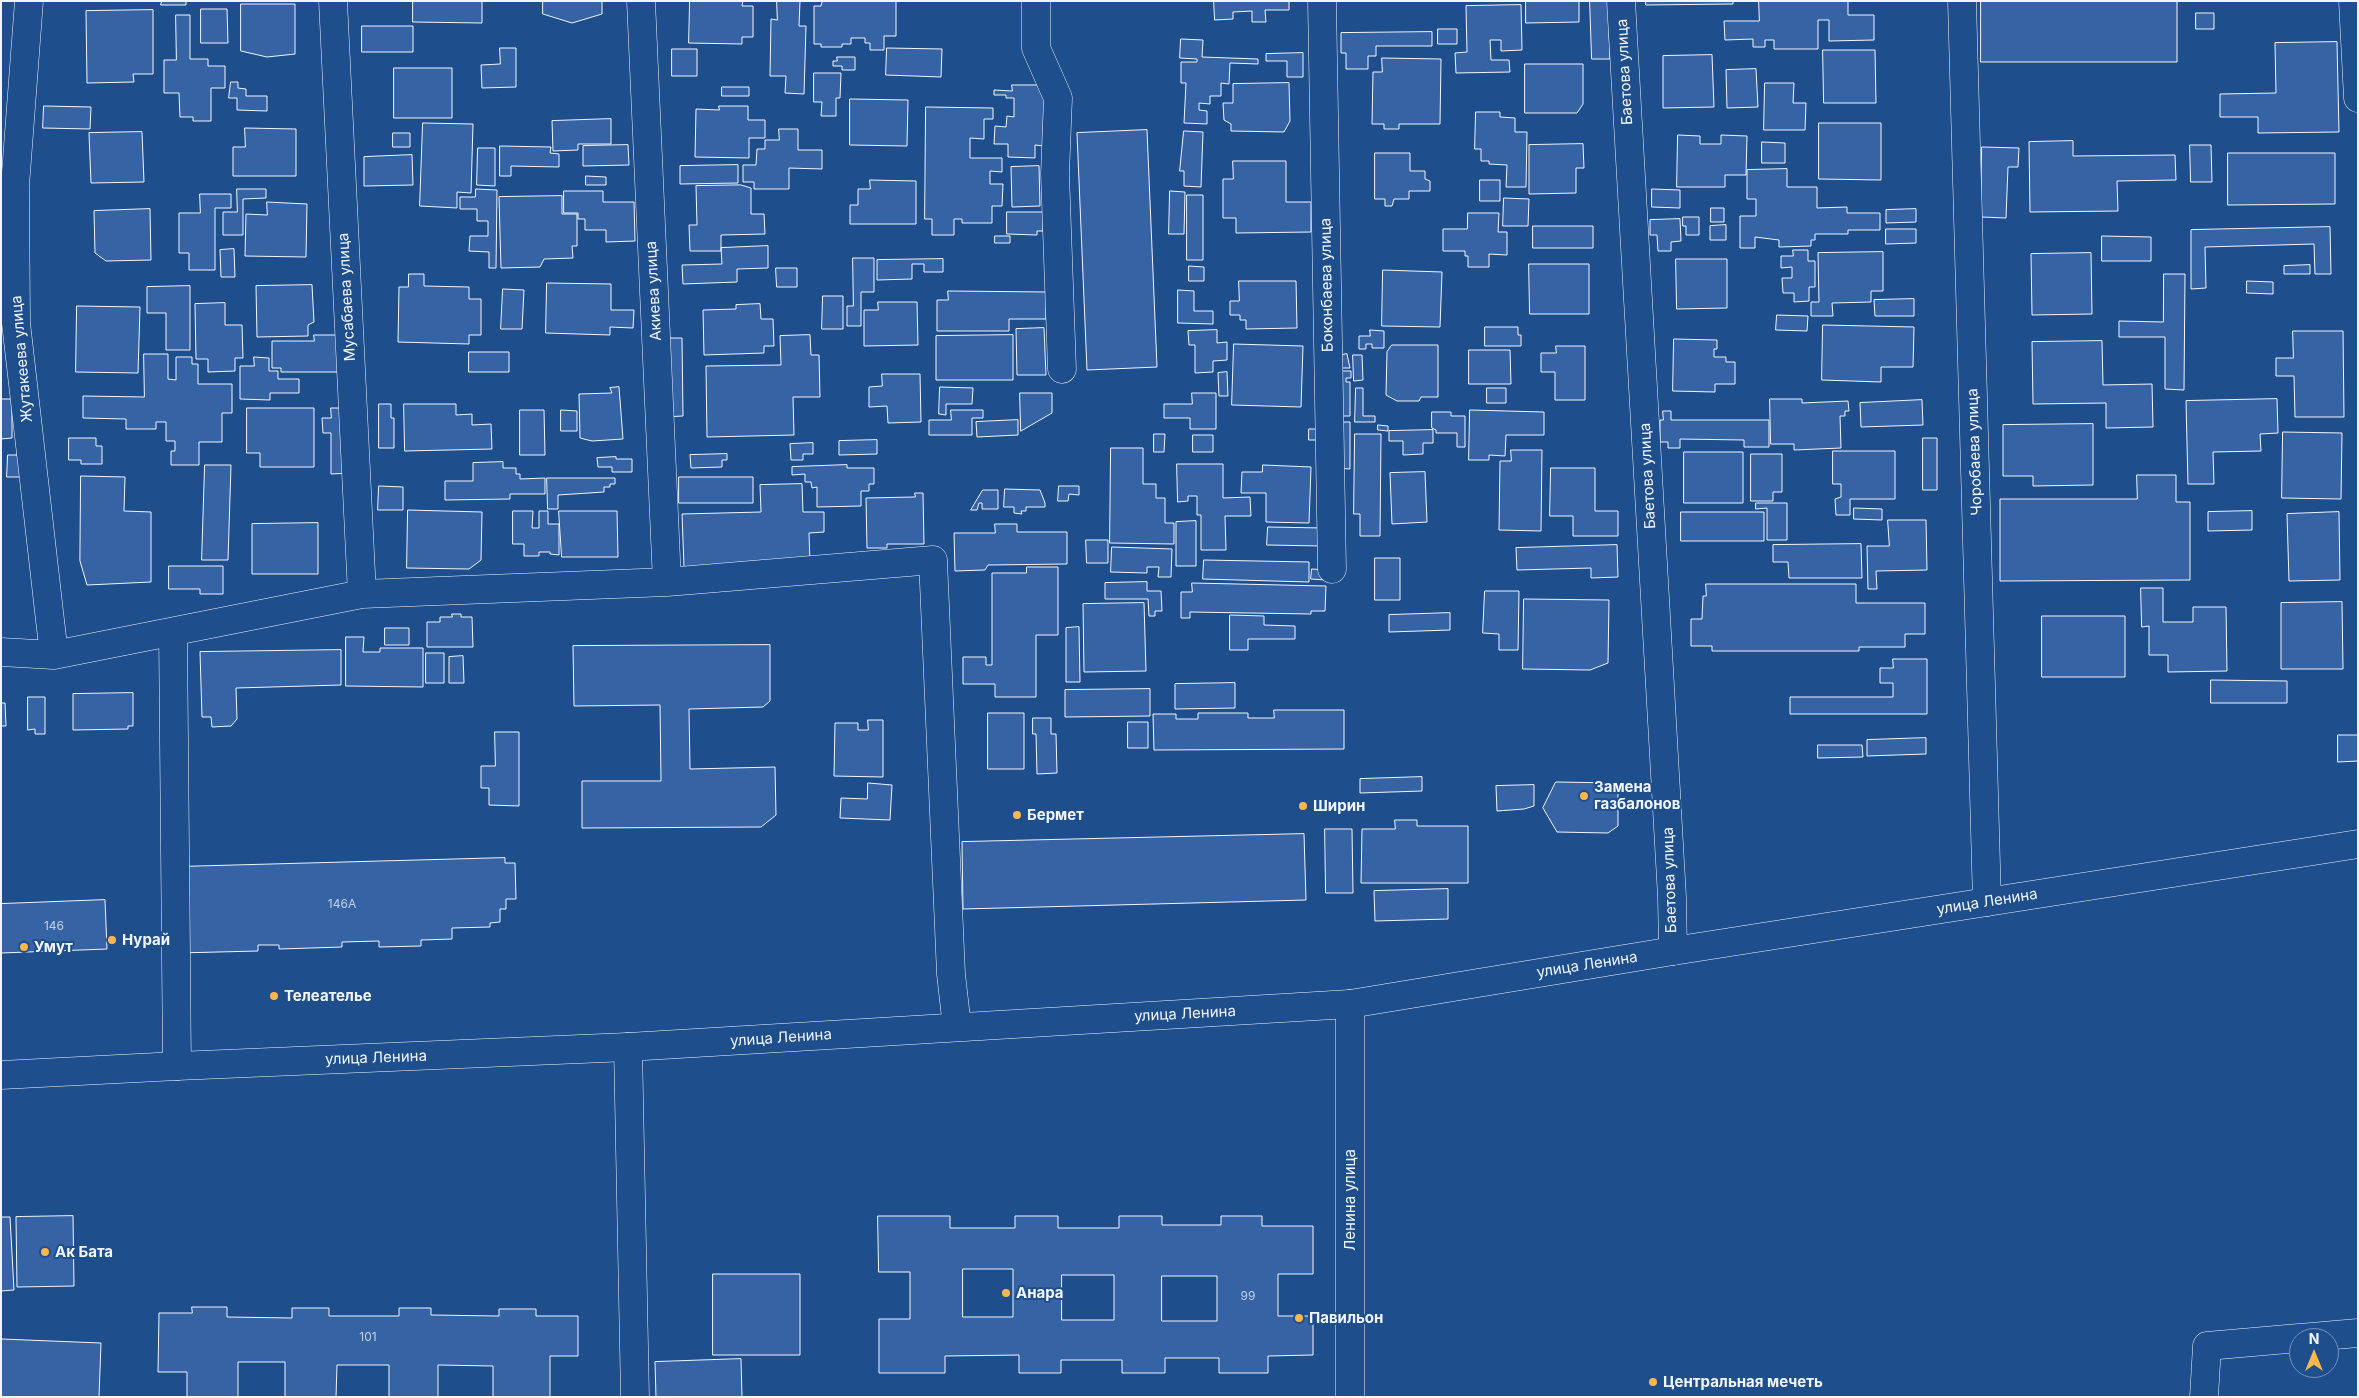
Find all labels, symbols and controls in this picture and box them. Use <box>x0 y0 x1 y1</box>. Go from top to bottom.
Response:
street label: Баетова улица <box>1613 18 1637 126</box>
street label: Боконбаева улица <box>1317 218 1337 352</box>
street label: Мусабаева улица <box>335 232 359 362</box>
street label: Акиева улица <box>642 241 666 341</box>
street label: Жутакеева улица <box>7 295 37 423</box>
street label: Чоробаева улица <box>1964 388 1986 516</box>
street label: Баетова улица <box>1636 422 1660 530</box>
place label: Замена газбалонов <box>1594 778 1680 813</box>
marker: Замена газбалонов <box>1578 790 1590 802</box>
place label: Ширин <box>1313 797 1365 815</box>
marker: Ширин <box>1297 800 1309 812</box>
place label: Бермет <box>1027 806 1084 824</box>
marker: Бермет <box>1011 809 1023 821</box>
street label: Баетова улица <box>1659 827 1681 933</box>
street label: улица Ленина <box>1935 885 2039 919</box>
house number: 146А <box>328 897 356 911</box>
house number: 146 <box>44 919 64 933</box>
place label: Нурай <box>122 931 170 949</box>
marker: Нурай <box>106 934 118 946</box>
place label: Умут <box>34 938 73 956</box>
marker: Умут <box>18 941 30 953</box>
street label: улица Ленина <box>1535 948 1639 982</box>
place label: Телеателье <box>284 987 372 1005</box>
marker: Телеателье <box>268 990 280 1002</box>
street label: улица Ленина <box>1134 1002 1236 1026</box>
street label: улица Ленина <box>730 1025 832 1051</box>
street label: улица Ленина <box>325 1047 427 1069</box>
street label: Ленина улица <box>1341 1149 1359 1251</box>
place label: Ак Бата <box>55 1243 113 1261</box>
marker: Ак Бата <box>39 1246 51 1258</box>
place label: Анара <box>1016 1284 1064 1302</box>
marker: Анара <box>1000 1287 1012 1299</box>
house number: 99 <box>1241 1289 1255 1303</box>
place label: Павильон <box>1309 1309 1383 1327</box>
marker: Павильон <box>1293 1312 1305 1324</box>
north arrow <box>2289 1328 2339 1378</box>
house number: 101 <box>359 1330 377 1344</box>
text: N <box>2309 1330 2319 1347</box>
place label: Центральная мечеть <box>1663 1373 1823 1391</box>
marker: Центральная мечеть <box>1647 1376 1659 1388</box>

